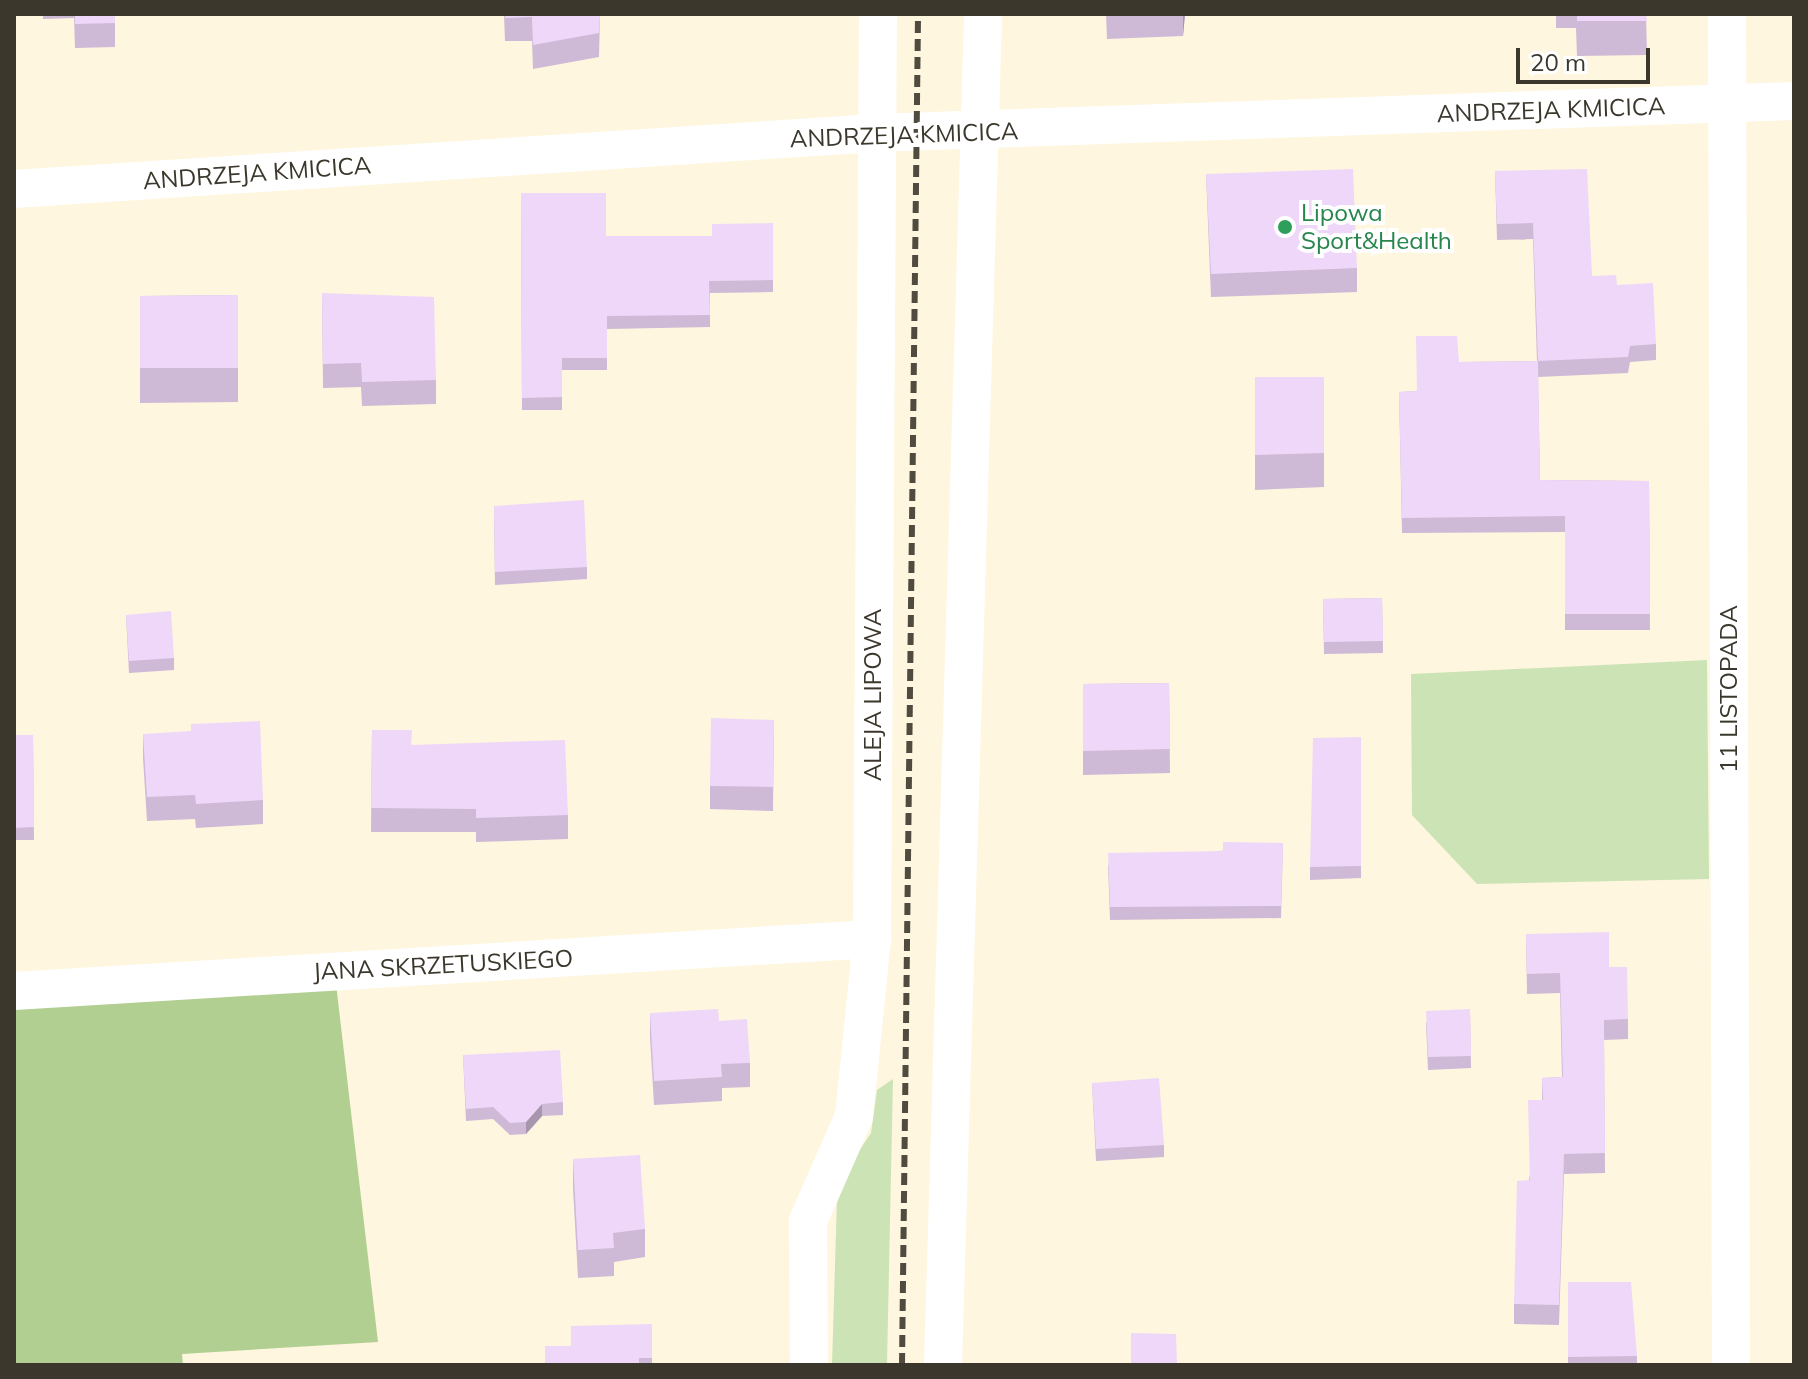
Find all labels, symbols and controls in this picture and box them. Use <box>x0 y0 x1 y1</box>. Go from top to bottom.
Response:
scale bar <box>1520 32 1654 82</box>
text: 20 m <box>1530 47 1586 77</box>
street label: ANDRZEJA KMICICA <box>1436 92 1666 128</box>
street label: ANDRZEJA KMICICA <box>789 117 1019 153</box>
street label: ANDRZEJA KMICICA <box>142 151 372 195</box>
place label: Lipowa Sport&Health <box>1301 199 1452 255</box>
marker: Lipowa Sport&Health <box>1276 218 1294 236</box>
street label: 11 LISTOPADA <box>1715 605 1743 773</box>
street label: ALEJA LIPOWA <box>859 609 887 781</box>
street label: JANA SKRZETUSKIEGO <box>312 944 574 986</box>

